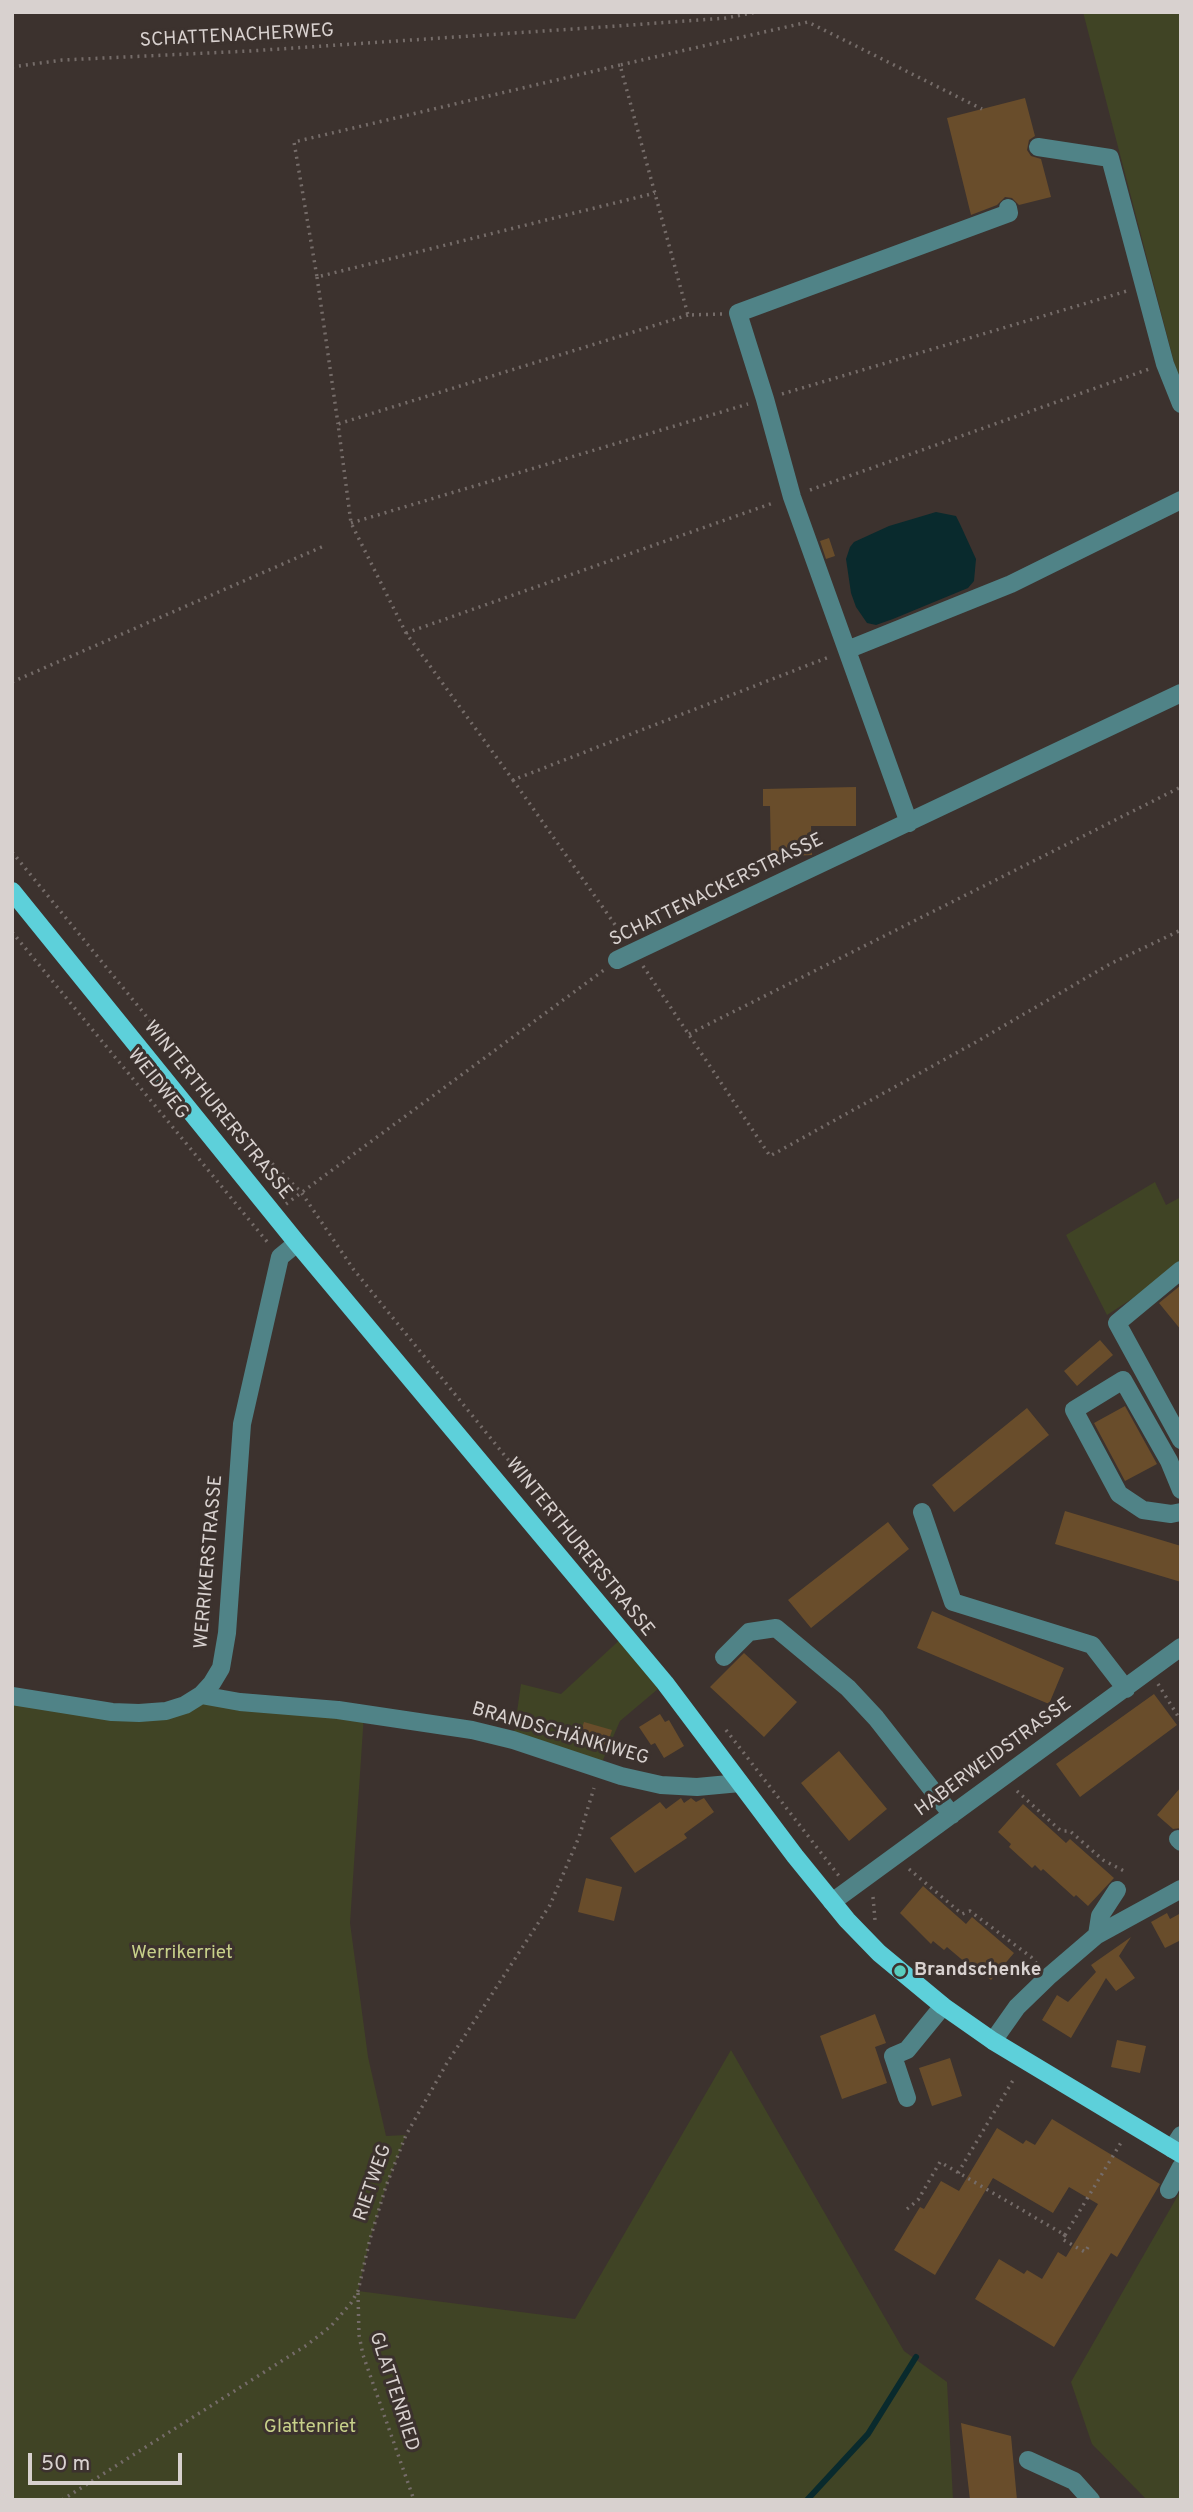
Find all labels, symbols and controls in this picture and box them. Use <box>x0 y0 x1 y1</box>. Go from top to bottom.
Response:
street label: SCHATTENACHERWEG <box>139 21 335 53</box>
street label: SCHATTENACKERSTRASSE <box>607 829 827 953</box>
street label: WINTERTHURERSTRASSE <box>138 1017 296 1205</box>
street label: WEIDWEG <box>122 1045 192 1125</box>
street label: WINTERTHURERSTRASSE <box>500 1454 658 1642</box>
street label: WERRIKERSTRASSE <box>191 1474 229 1650</box>
street label: HABERWEIDSTRASSE <box>911 1694 1077 1822</box>
street label: BRANDSCHÄNKIWEG <box>469 1699 651 1771</box>
park label: Werrikerriet <box>131 1943 233 1965</box>
place label: Brandschenke <box>914 1960 1041 1982</box>
marker: Brandschenke <box>892 1963 908 1979</box>
street label: RIETWEG <box>350 2141 398 2225</box>
street label: GLATTENRIED <box>363 2330 423 2454</box>
park label: Glattenriet <box>264 2417 356 2439</box>
scale bar <box>32 2438 186 2482</box>
text: 50 m <box>41 2451 90 2478</box>

